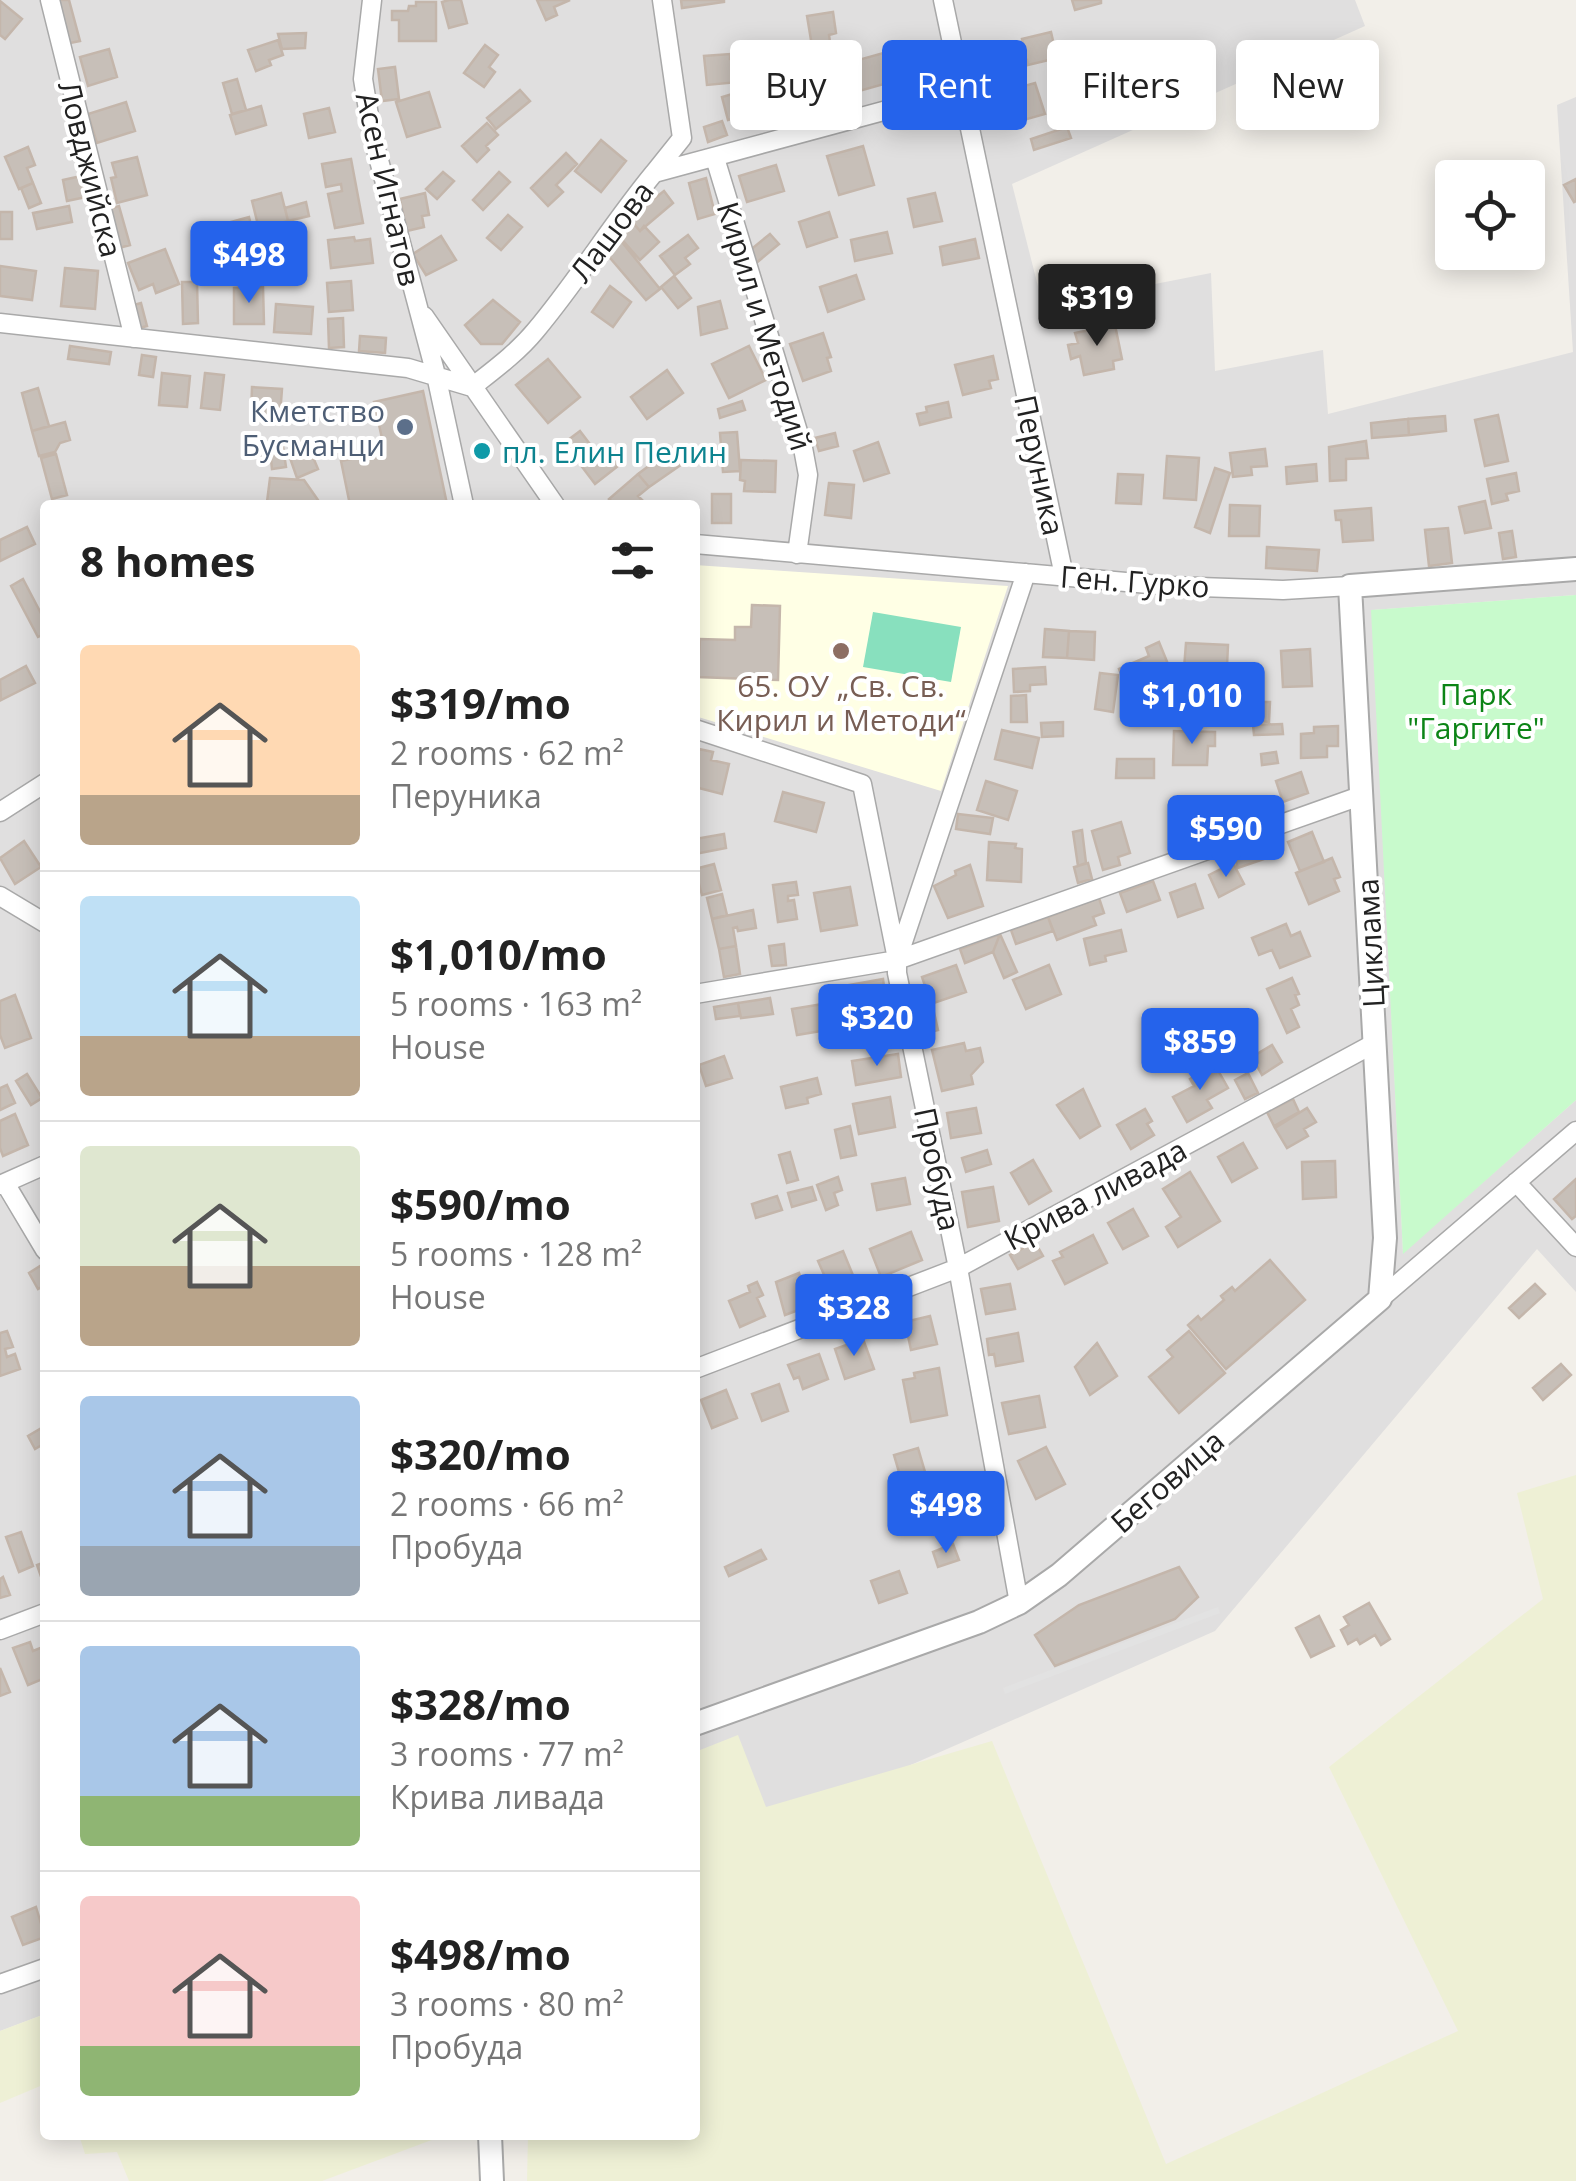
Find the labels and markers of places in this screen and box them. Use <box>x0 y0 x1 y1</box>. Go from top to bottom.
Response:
pin: $498 <box>190 221 308 306</box>
pin: $319 <box>1038 264 1156 349</box>
place label: Кметство Бусманци <box>242 390 385 465</box>
marker: Кметство Бусманци <box>394 416 416 438</box>
place label: пл. Елин Пелин <box>502 431 727 472</box>
marker: пл. Елин Пелин <box>471 440 493 462</box>
marker: 65. ОУ „Св. Св. Кирил и Методи“ <box>830 640 852 662</box>
pin: $1,010 <box>1111 662 1273 747</box>
place label: 65. ОУ „Св. Св. Кирил и Методи“ <box>716 665 966 740</box>
pin: $590 <box>1167 795 1285 880</box>
pin: $320 <box>818 984 936 1069</box>
pin: $859 <box>1141 1008 1259 1093</box>
pin: $328 <box>795 1274 913 1359</box>
pin: $498 <box>887 1471 1005 1556</box>

